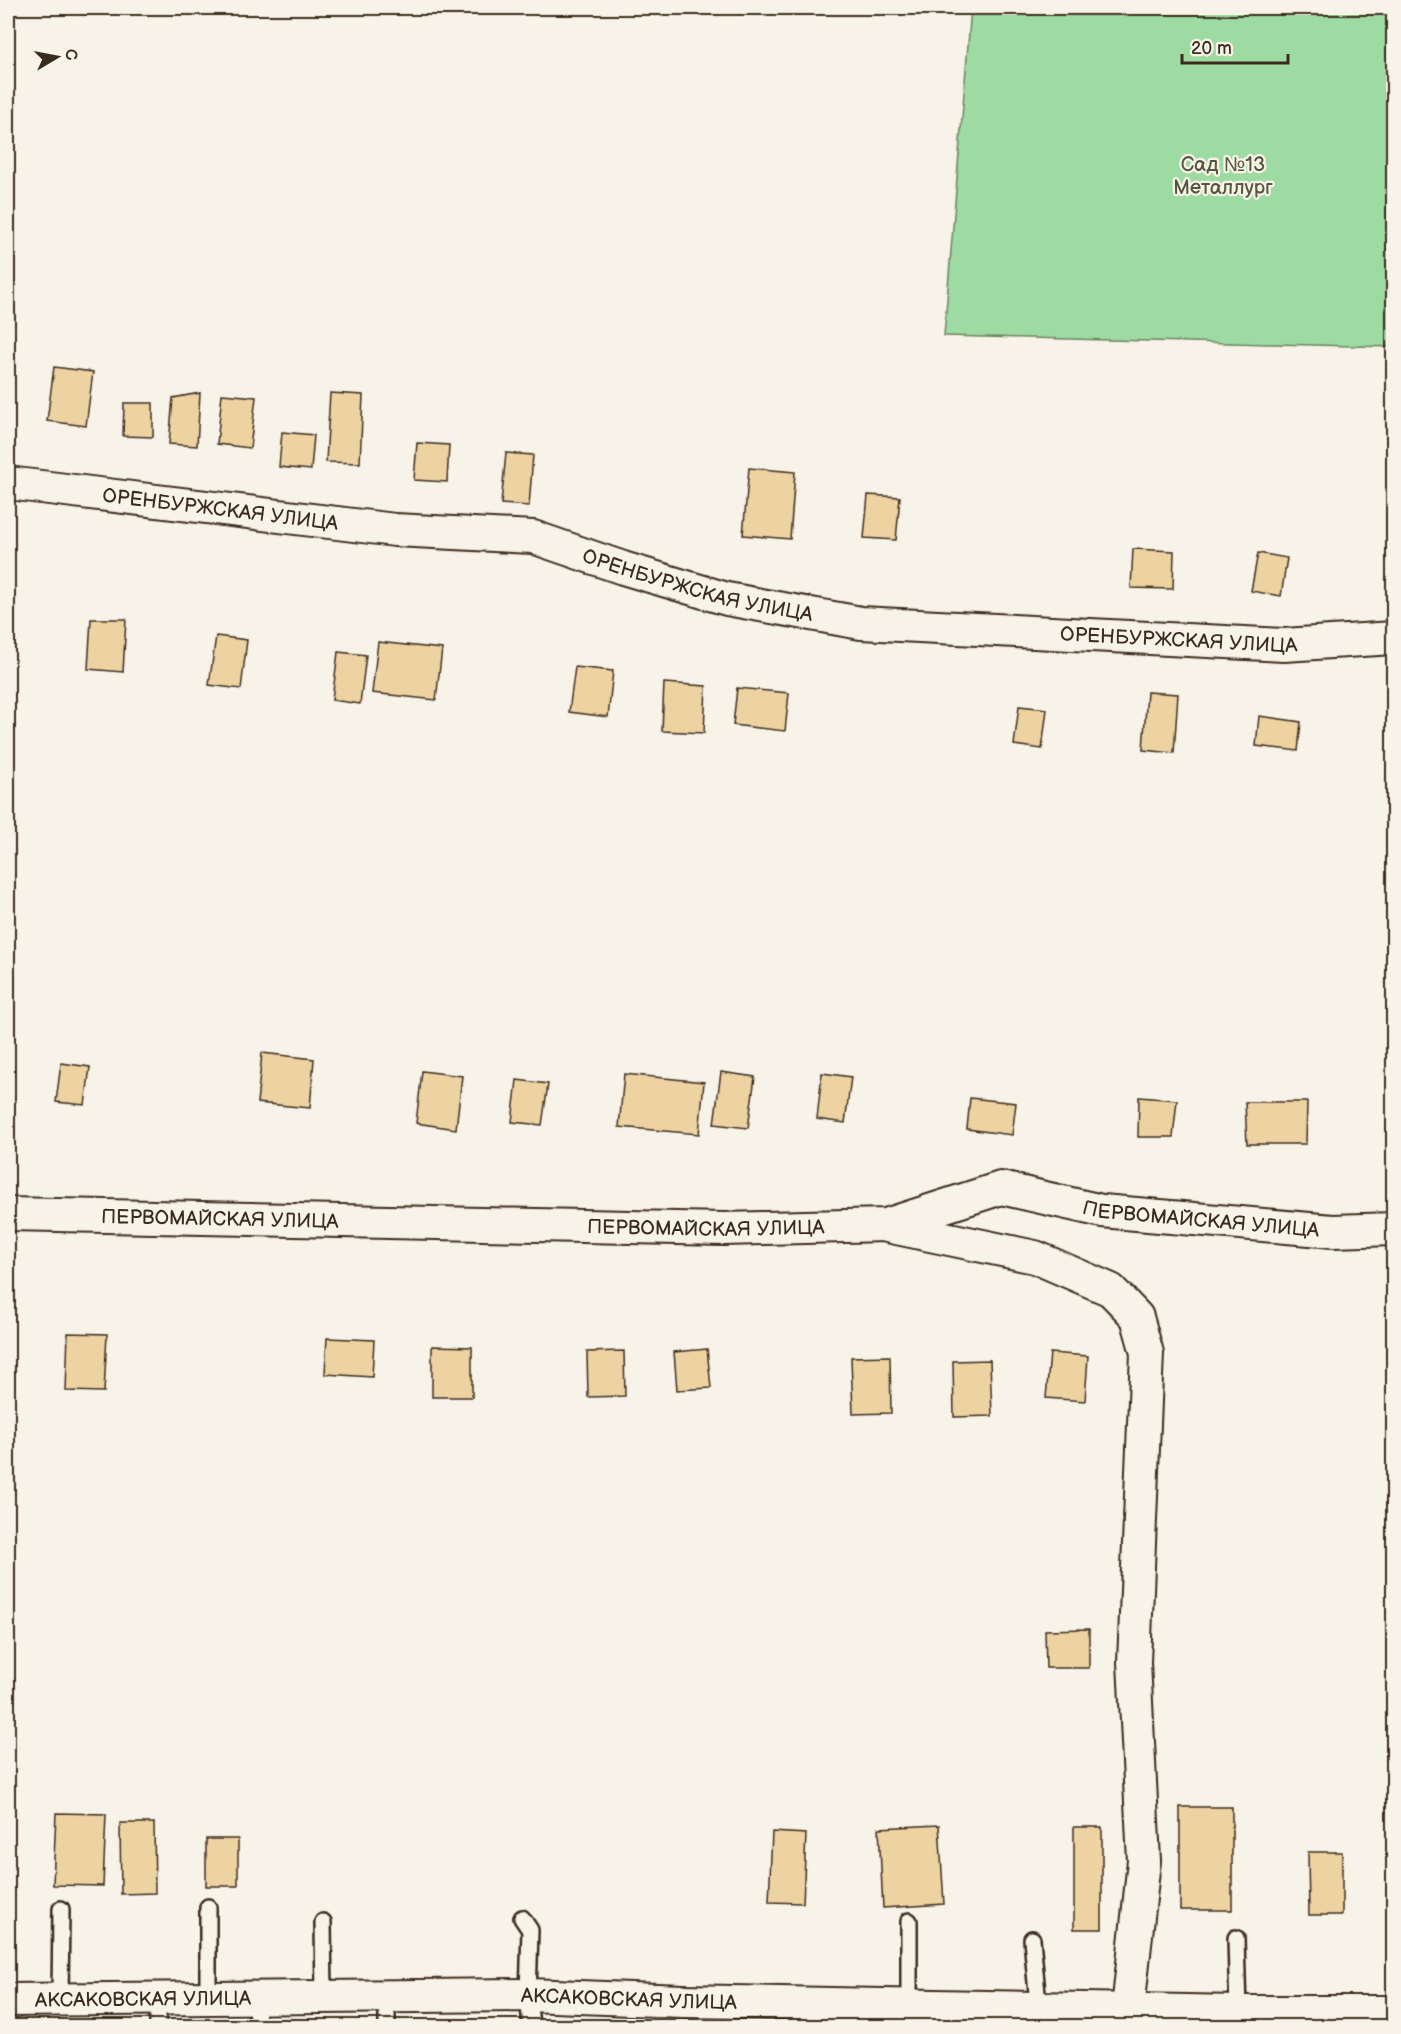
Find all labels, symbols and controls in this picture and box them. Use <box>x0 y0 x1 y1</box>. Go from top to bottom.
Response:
north arrow <box>27 27 87 87</box>
scale bar <box>1182 27 1288 65</box>
text: 20 m <box>1191 38 1232 59</box>
text: С <box>60 48 81 62</box>
park label: Сад №13 Металлург <box>1173 153 1273 200</box>
street label: ОРЕНБУРЖСКАЯ УЛИЦА <box>101 484 340 536</box>
street label: ОРЕНБУРЖСКАЯ УЛИЦА <box>579 544 815 627</box>
street label: ОРЕНБУРЖСКАЯ УЛИЦА <box>1060 622 1299 658</box>
street label: ПЕРВОМАЙСКАЯ УЛИЦА <box>1080 1196 1321 1243</box>
street label: ПЕРВОМАЙСКАЯ УЛИЦА <box>101 1205 340 1234</box>
street label: ПЕРВОМАЙСКАЯ УЛИЦА <box>587 1215 826 1242</box>
street label: АКСАКОВСКАЯ УЛИЦА <box>520 1984 738 2015</box>
street label: АКСАКОВСКАЯ УЛИЦА <box>34 1987 252 2013</box>

